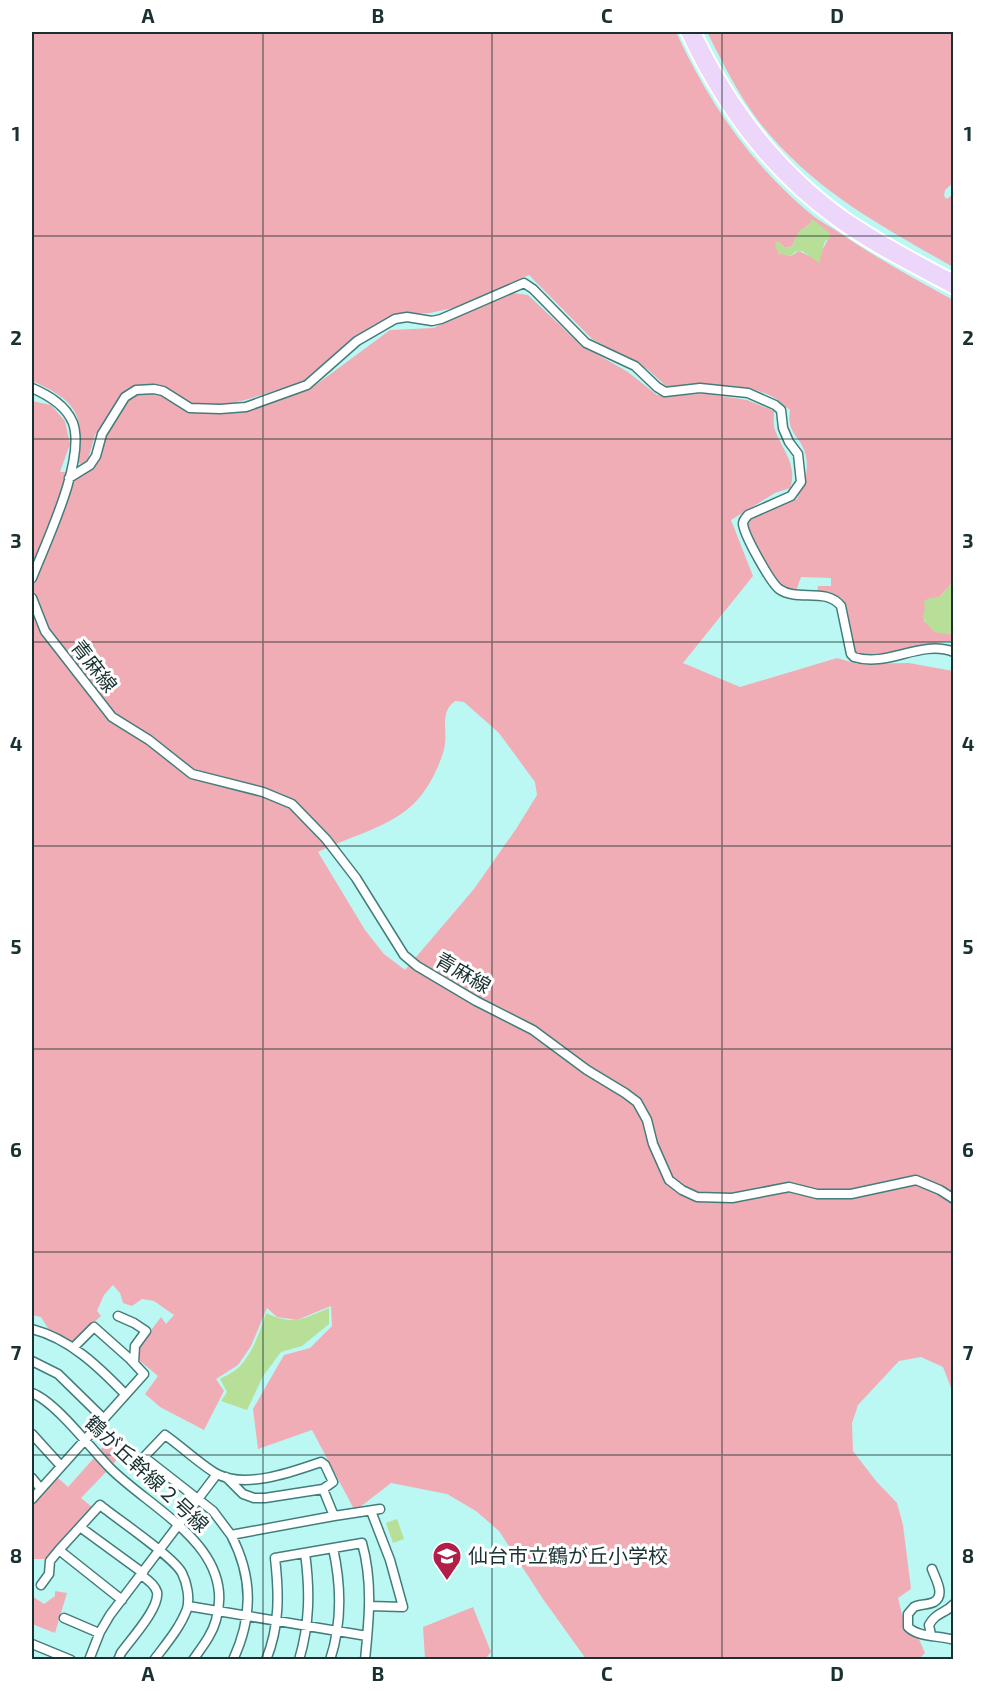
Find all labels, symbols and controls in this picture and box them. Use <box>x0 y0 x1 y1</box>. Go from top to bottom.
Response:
text: A <box>141 3 155 27</box>
text: B <box>372 3 384 27</box>
text: C <box>601 3 613 27</box>
text: D <box>830 3 844 27</box>
text: 1 <box>12 121 20 145</box>
text: 1 <box>964 121 972 145</box>
text: 2 <box>10 325 22 349</box>
text: 2 <box>962 325 974 349</box>
text: 3 <box>10 528 22 552</box>
text: 3 <box>962 528 974 552</box>
street label: 青麻線 <box>67 634 123 696</box>
text: 4 <box>10 731 23 755</box>
text: 4 <box>962 731 975 755</box>
text: 5 <box>10 934 22 958</box>
text: 5 <box>962 934 974 958</box>
street label: 青麻線 <box>432 947 495 998</box>
text: 6 <box>10 1137 22 1161</box>
text: 6 <box>962 1137 974 1161</box>
text: 7 <box>11 1340 22 1364</box>
text: 7 <box>963 1340 974 1364</box>
street label: 鶴が丘幹線２号線 <box>81 1410 214 1537</box>
school or university icon: 仙台市立鶴が丘小学校 <box>431 1540 463 1582</box>
text: 8 <box>10 1543 22 1567</box>
place label: 仙台市立鶴が丘小学校 <box>468 1543 668 1567</box>
text: 8 <box>962 1543 974 1567</box>
text: A <box>141 1661 155 1685</box>
text: B <box>372 1661 384 1685</box>
text: C <box>601 1661 613 1685</box>
text: D <box>830 1661 844 1685</box>

